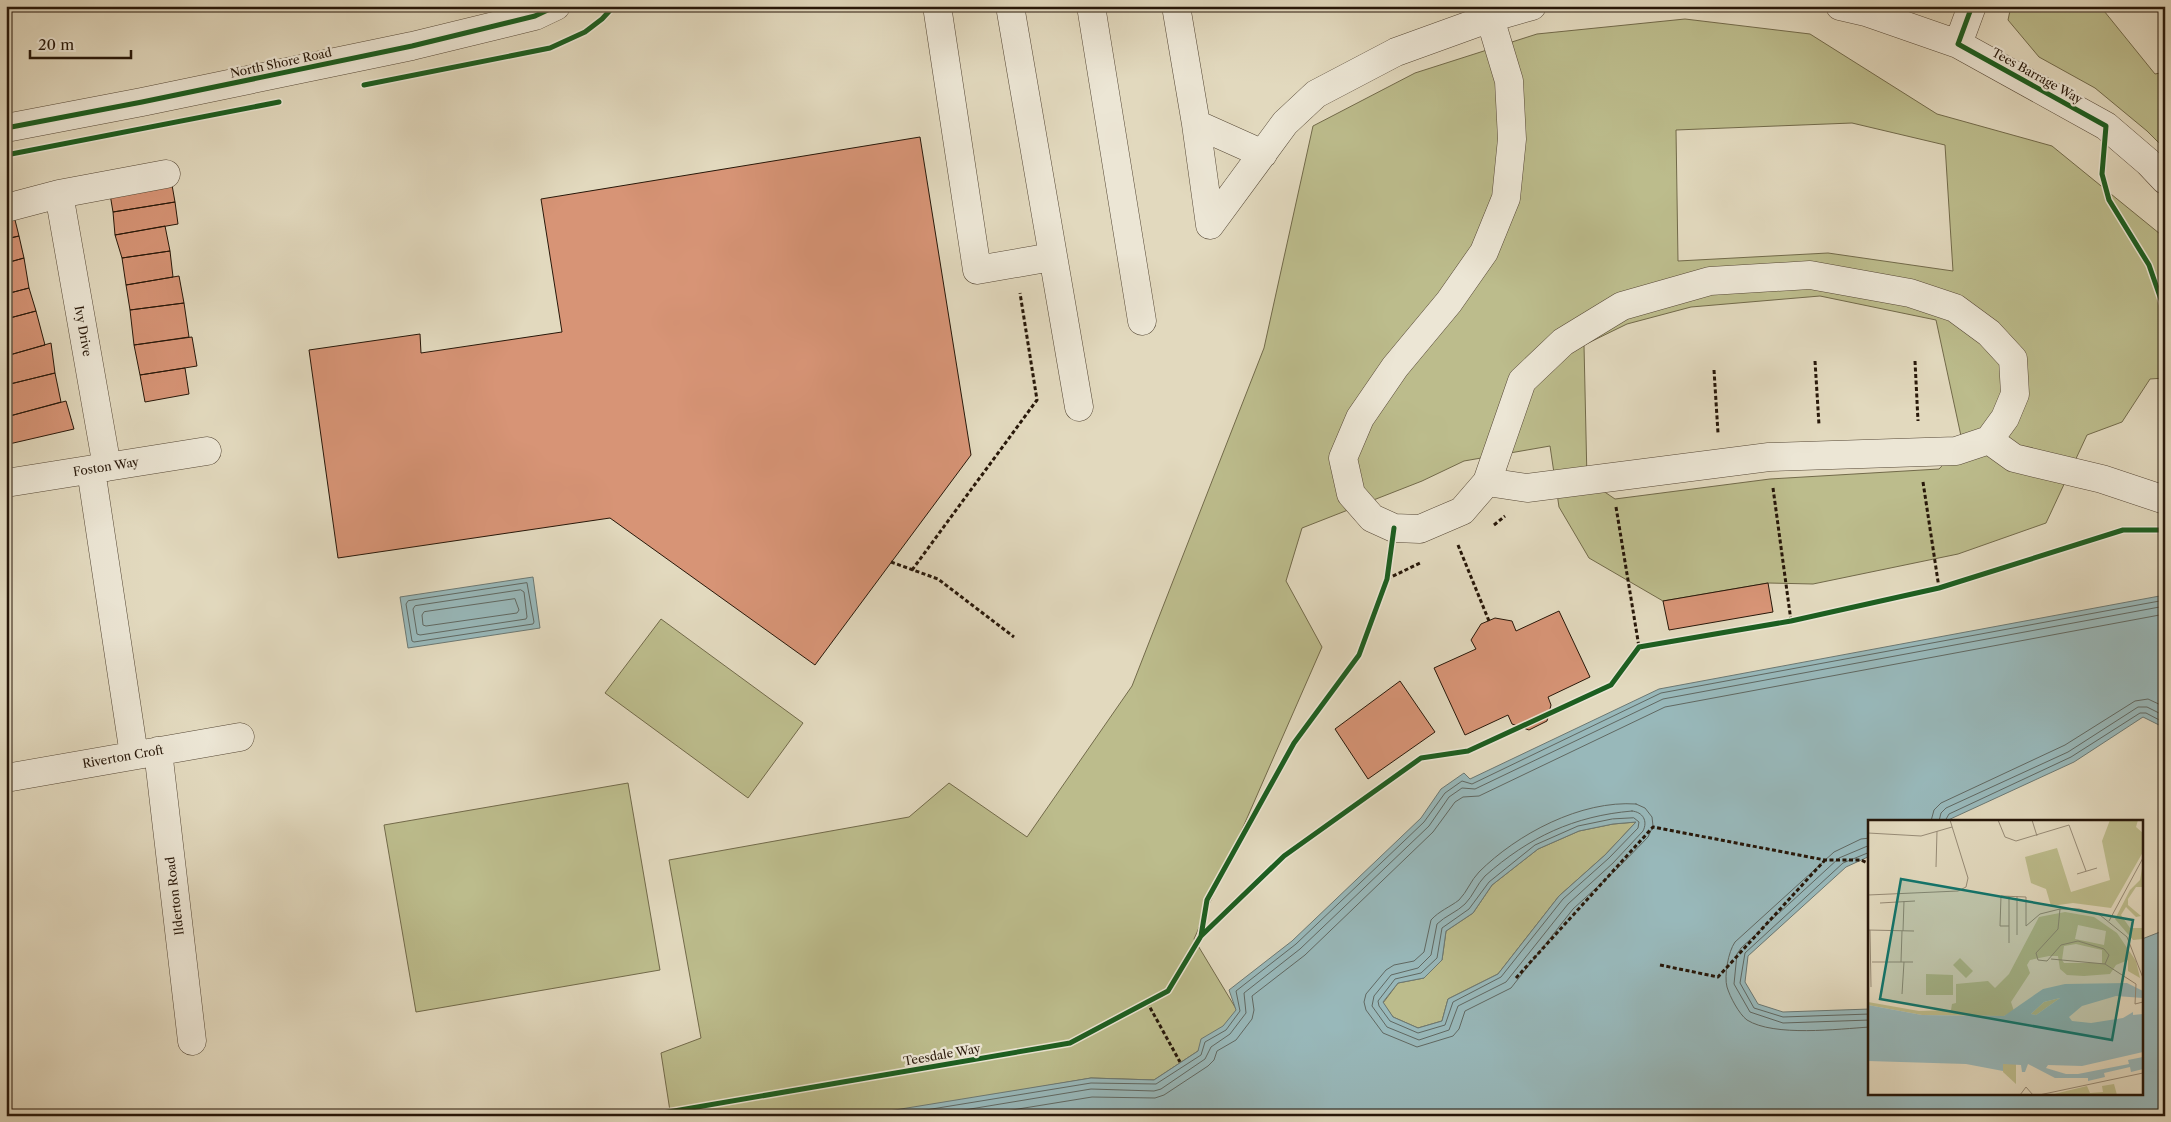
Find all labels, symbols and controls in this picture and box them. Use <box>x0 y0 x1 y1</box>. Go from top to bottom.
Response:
scale bar <box>30 28 131 60</box>
text: 20 m <box>38 35 74 54</box>
street label: North Shore Road <box>229 44 334 81</box>
street label: Tees Barrage Way <box>1989 44 2085 107</box>
street label: Ivy Drive <box>72 304 95 358</box>
street label: Foston Way <box>72 454 140 479</box>
street label: Riverton Croft <box>81 742 165 771</box>
inset map <box>1868 820 2144 1094</box>
street label: Ilderton Road <box>162 855 187 936</box>
street label: Teesdale Way <box>902 1040 982 1069</box>

